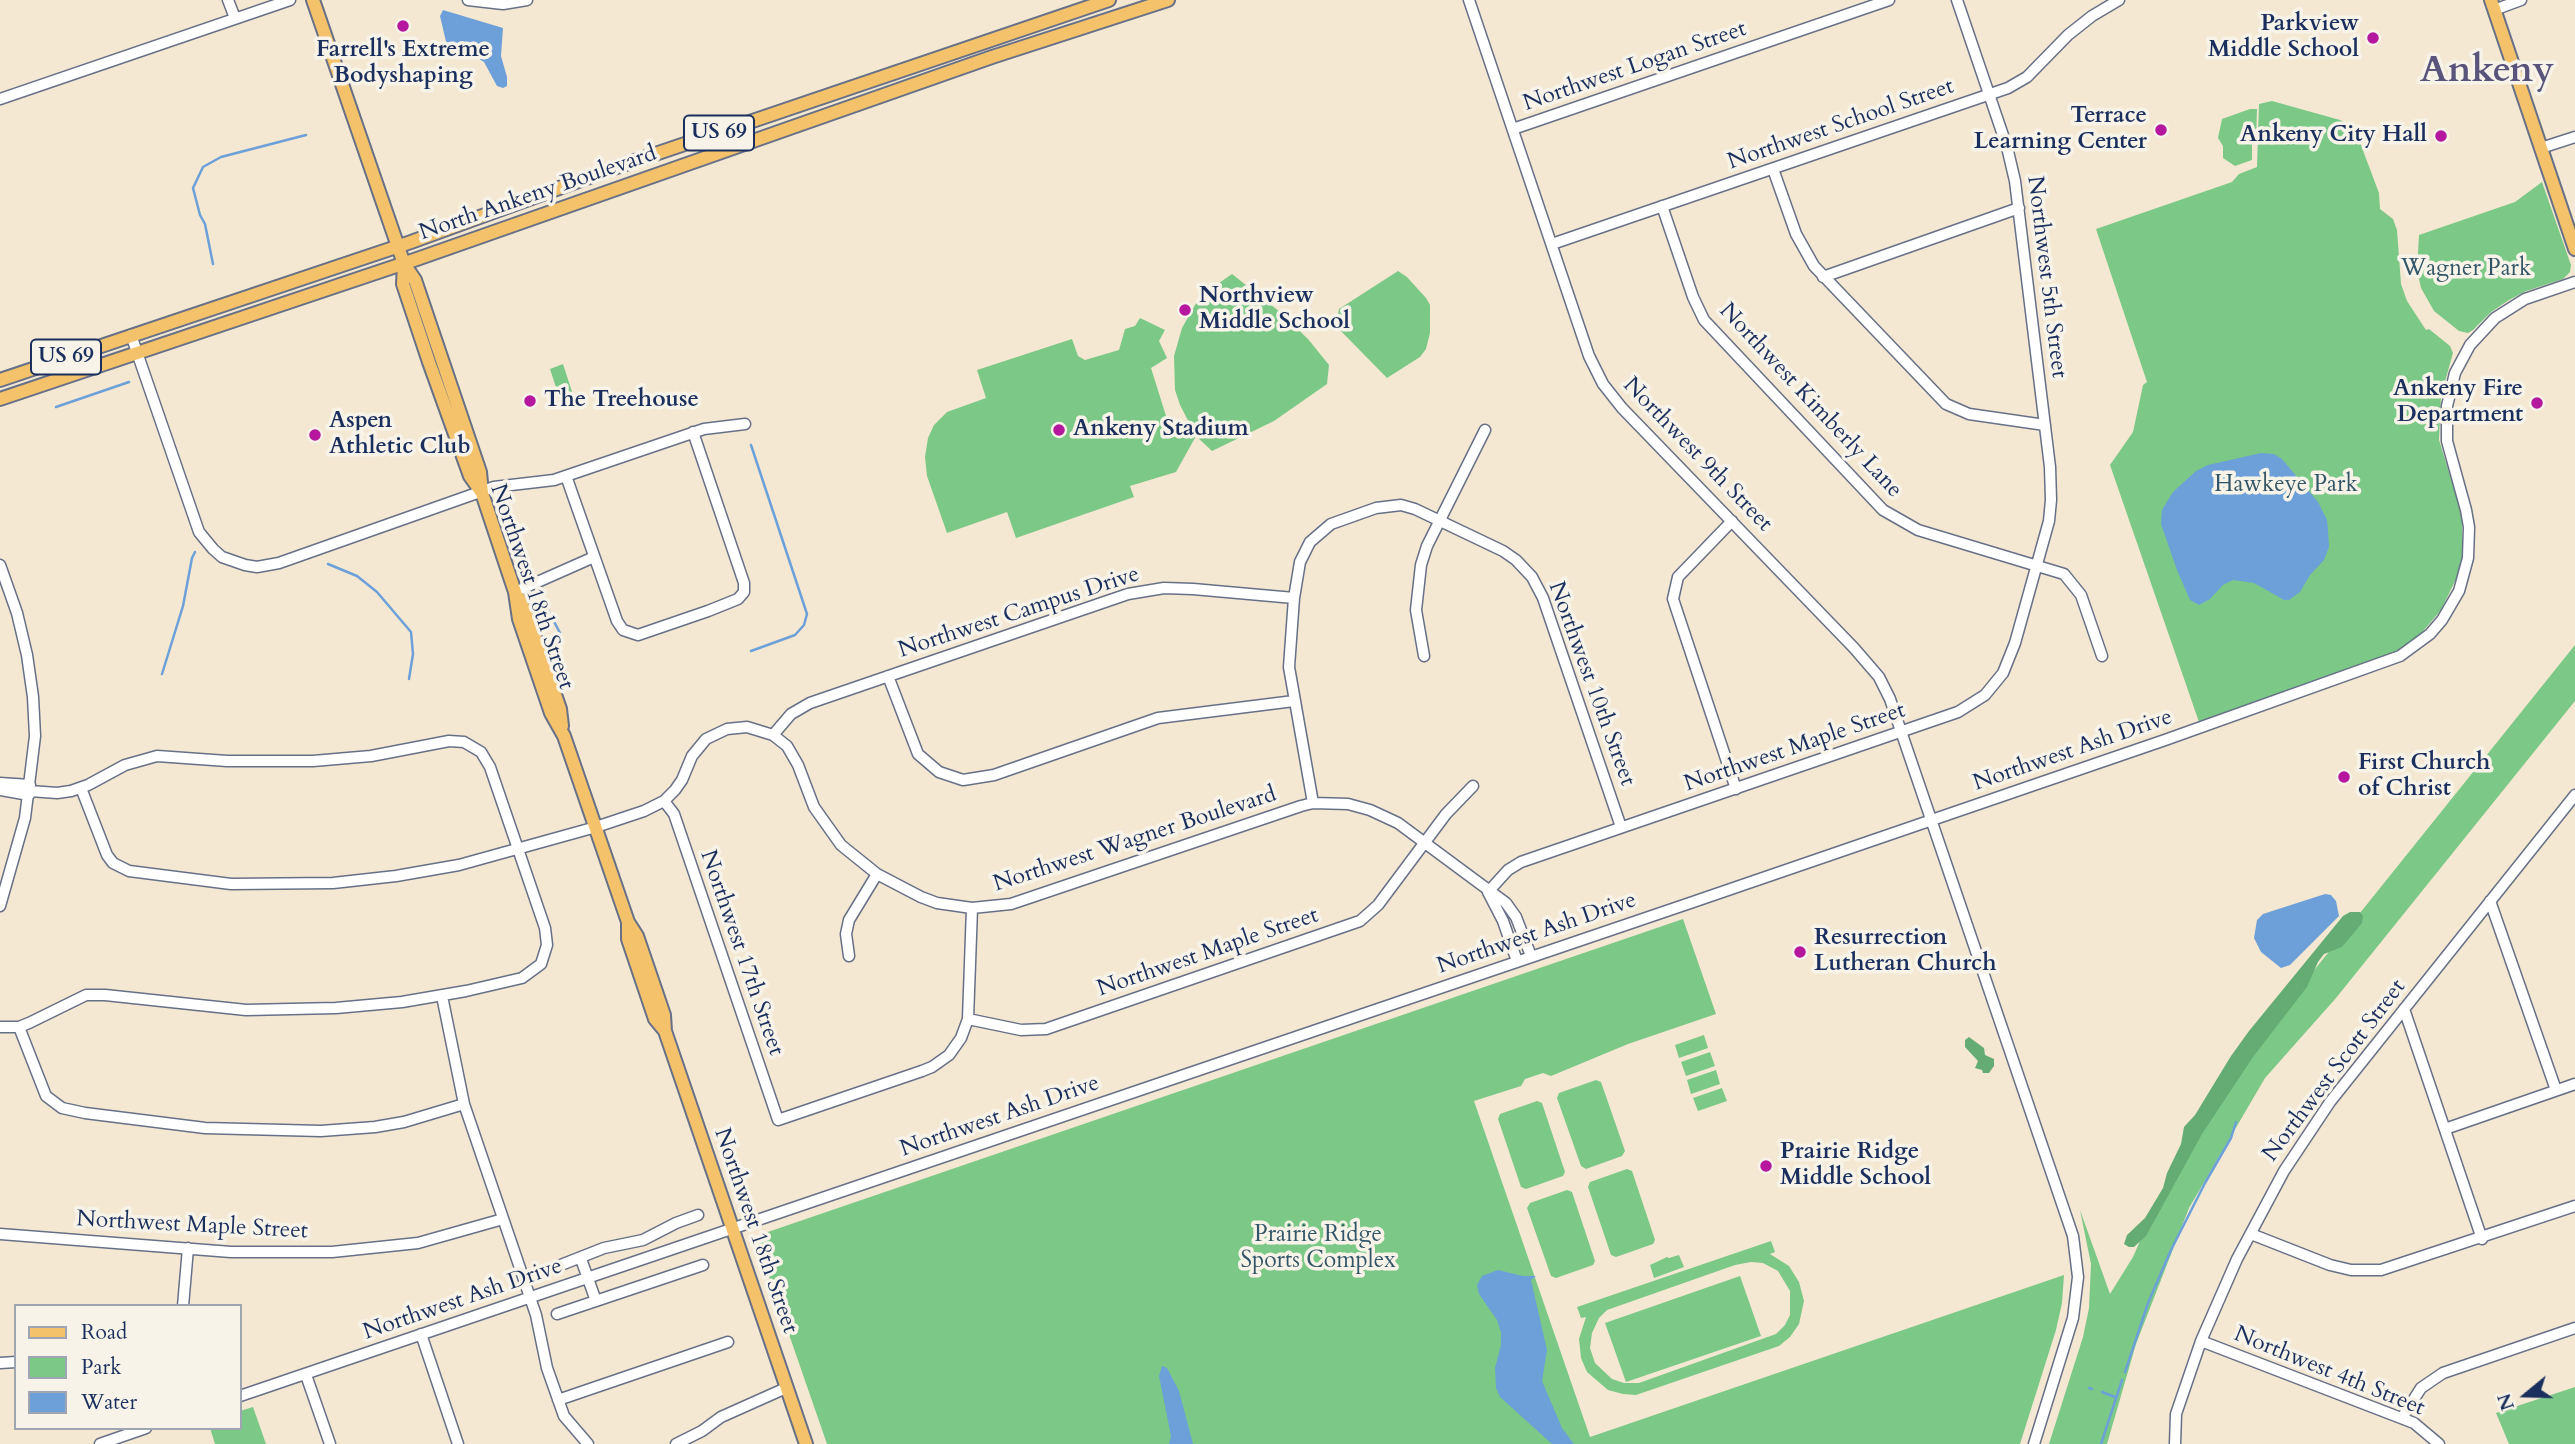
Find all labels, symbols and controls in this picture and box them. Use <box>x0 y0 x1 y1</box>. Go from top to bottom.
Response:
place label: Parkview Middle School <box>2208 11 2359 65</box>
street label: Northwest Logan Street <box>1520 16 1750 118</box>
marker: Farrell's Extreme Bodyshaping <box>395 18 411 34</box>
marker: Parkview Middle School <box>2365 30 2381 46</box>
place label: Farrell's Extreme Bodyshaping <box>316 37 490 91</box>
district label: Ankeny <box>2420 50 2554 94</box>
street label: Northwest School Street <box>1724 73 1958 177</box>
place label: Terrace Learning Center <box>1974 103 2147 157</box>
road number: US 69 <box>684 116 754 150</box>
marker: Terrace Learning Center <box>2153 122 2169 138</box>
place label: Ankeny City Hall <box>2240 122 2427 150</box>
marker: Ankeny City Hall <box>2433 128 2449 144</box>
street label: North Ankeny Boulevard <box>416 140 660 248</box>
street label: Northwest 5th Street <box>2020 174 2072 380</box>
park label: Wagner Park <box>2401 256 2531 284</box>
place label: Northview Middle School <box>1199 283 1350 337</box>
street label: Northwest Kimberly Lane <box>1713 298 1907 504</box>
marker: Northview Middle School <box>1177 302 1193 318</box>
road number: US 69 <box>31 340 101 374</box>
street label: Northwest 9th Street <box>1616 372 1778 538</box>
place label: Ankeny Fire Department <box>2393 376 2523 430</box>
place label: The Treehouse <box>544 387 699 415</box>
marker: The Treehouse <box>522 393 538 409</box>
marker: Ankeny Fire Department <box>2529 395 2545 411</box>
place label: Aspen Athletic Club <box>329 408 471 462</box>
place label: Ankeny Stadium <box>1073 416 1249 444</box>
marker: Ankeny Stadium <box>1051 422 1067 438</box>
marker: Aspen Athletic Club <box>307 427 323 443</box>
park label: Hawkeye Park <box>2214 472 2358 500</box>
street label: Northwest 18th Street <box>483 481 579 693</box>
street label: Northwest Campus Drive <box>895 561 1143 665</box>
street label: Northwest 10th Street <box>1541 578 1641 790</box>
street label: Northwest Maple Street <box>1681 697 1909 799</box>
street label: Northwest Ash Drive <box>1970 704 2176 798</box>
place label: First Church of Christ <box>2358 750 2490 804</box>
marker: First Church of Christ <box>2336 769 2352 785</box>
street label: Northwest Wagner Boulevard <box>990 781 1280 899</box>
street label: Northwest 17th Street <box>693 847 789 1059</box>
street label: Northwest Ash Drive <box>1434 887 1640 981</box>
street label: Northwest Maple Street <box>1094 902 1322 1004</box>
place label: Resurrection Lutheran Church <box>1814 925 1997 979</box>
marker: Resurrection Lutheran Church <box>1792 944 1808 960</box>
street label: Northwest Scott Street <box>2258 975 2412 1167</box>
street label: Northwest Ash Drive <box>897 1070 1103 1164</box>
street label: Northwest 18th Street <box>707 1125 803 1337</box>
place label: Prairie Ridge Middle School <box>1780 1139 1931 1193</box>
marker: Prairie Ridge Middle School <box>1758 1158 1774 1174</box>
street label: Northwest Maple Street <box>75 1206 309 1246</box>
park label: Prairie Ridge Sports Complex <box>1240 1222 1396 1276</box>
street label: Northwest Ash Drive <box>360 1253 566 1347</box>
legend <box>14 1304 242 1430</box>
text: Road <box>81 1318 127 1347</box>
street label: Northwest 4th Street <box>2229 1321 2429 1423</box>
text: Park <box>81 1353 121 1382</box>
north arrow <box>2491 1360 2561 1430</box>
text: Water <box>81 1388 137 1417</box>
text: N <box>2491 1390 2521 1414</box>

